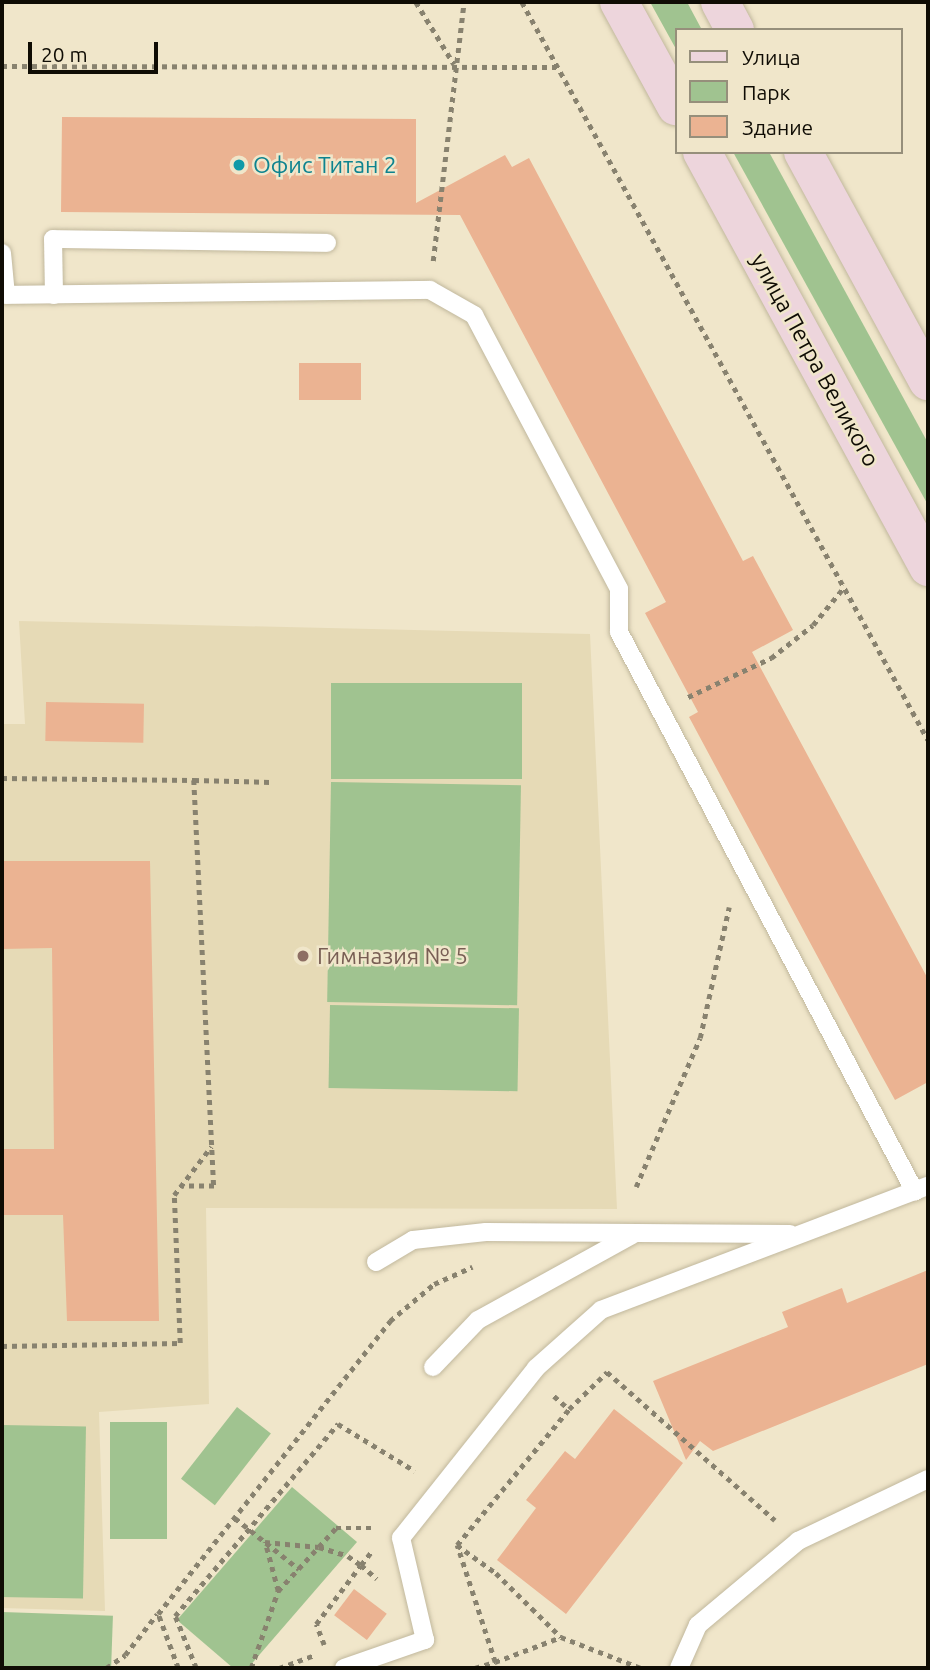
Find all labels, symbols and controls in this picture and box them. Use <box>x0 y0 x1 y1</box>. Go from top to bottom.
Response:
scale bar <box>32 28 161 72</box>
legend <box>674 28 902 154</box>
text: 20 m <box>41 42 88 66</box>
text: Улица <box>742 45 800 69</box>
text: Парк <box>742 80 790 104</box>
text: Здание <box>742 115 813 139</box>
place label: Офис Титан 2 <box>253 151 397 179</box>
marker: Офис Титан 2 <box>231 157 247 173</box>
street label: улица Петра Великого <box>745 249 885 471</box>
place label: Гимназия № 5 <box>317 942 468 970</box>
marker: Гимназия № 5 <box>295 948 311 964</box>

